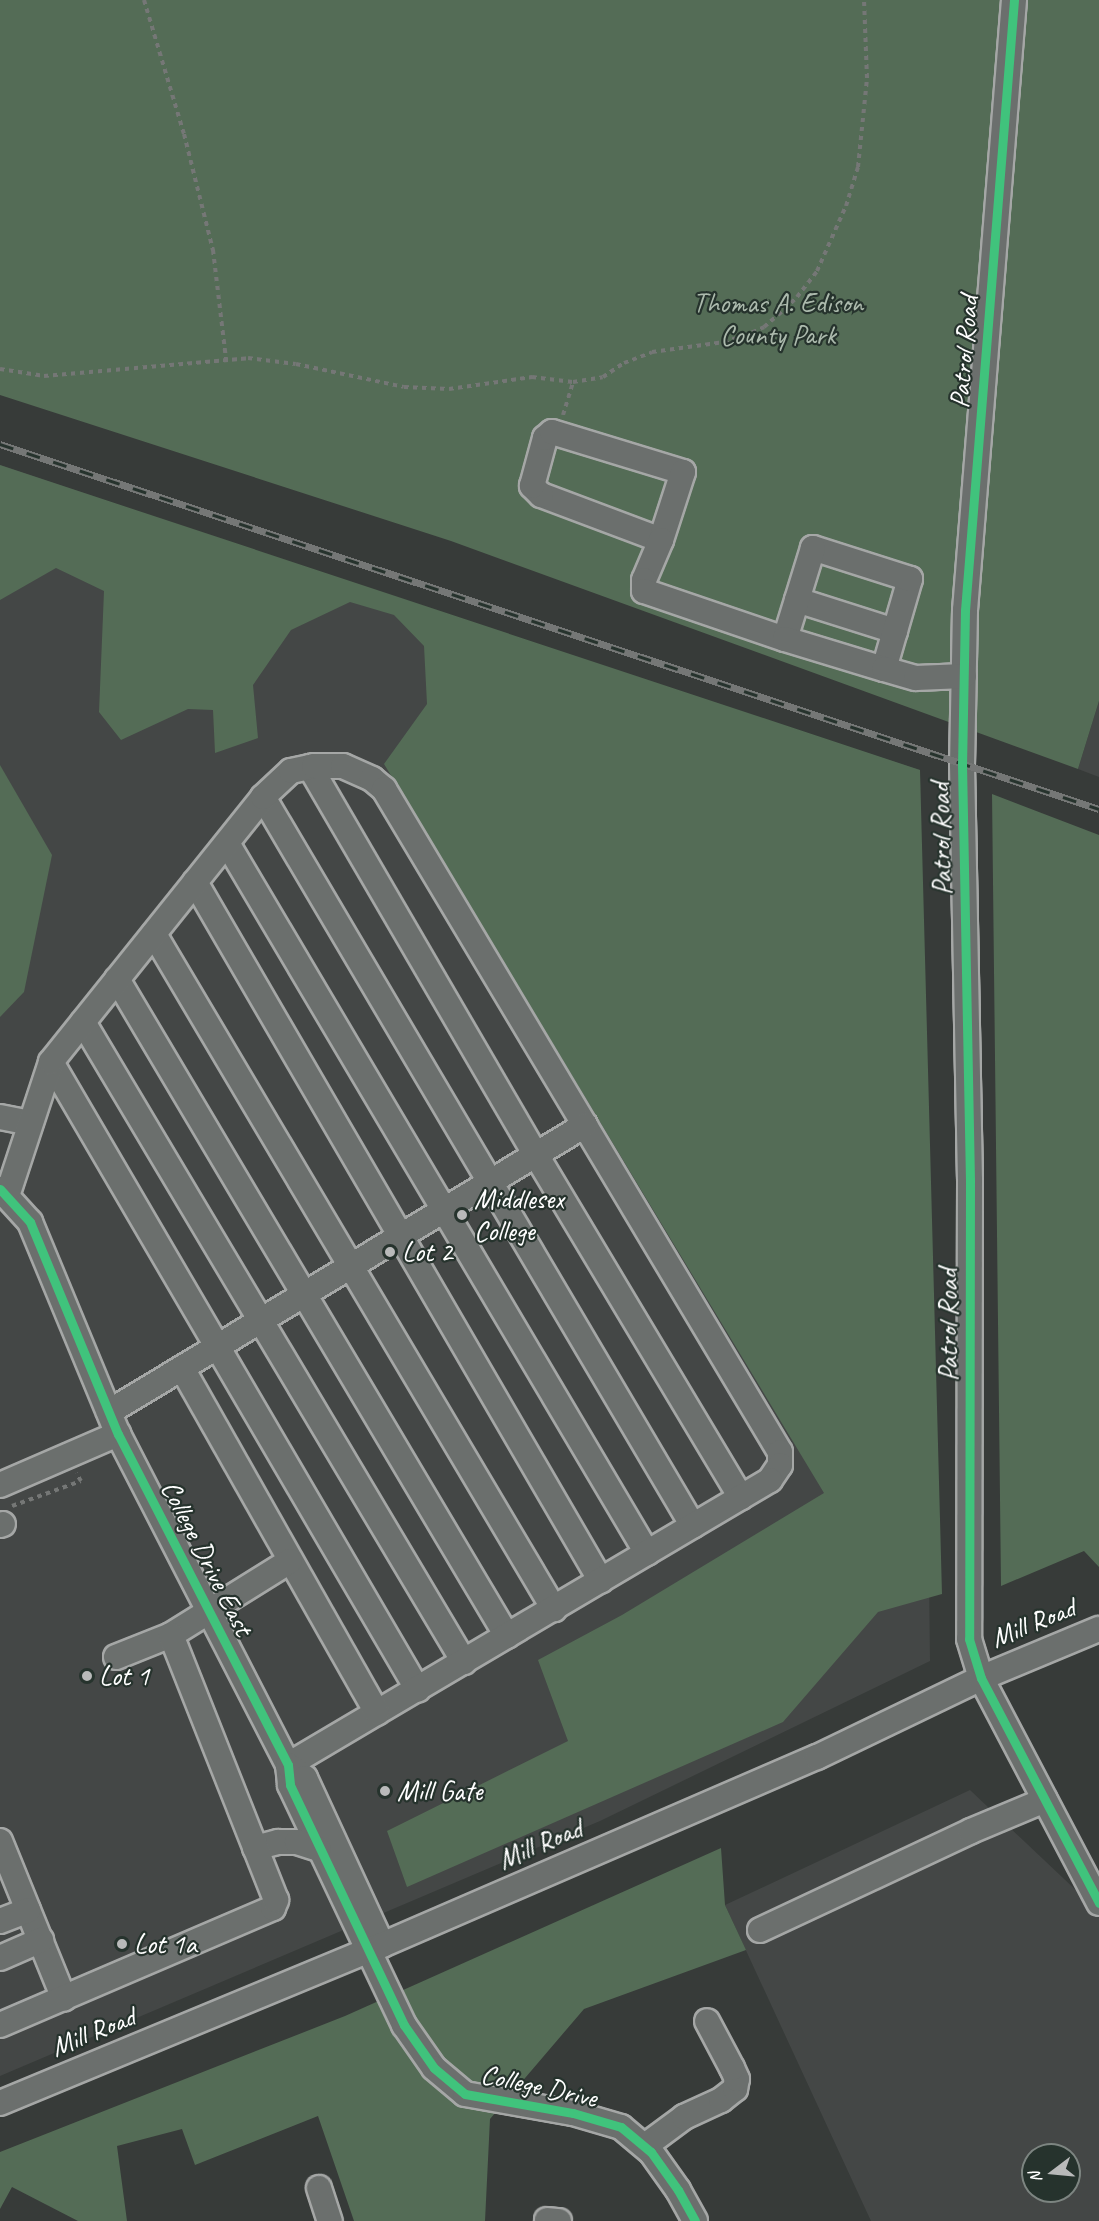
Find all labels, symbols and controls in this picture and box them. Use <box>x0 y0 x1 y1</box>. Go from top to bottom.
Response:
park label: Thomas A. Edison County Park <box>693 286 863 352</box>
street label: Patrol Road <box>942 295 986 409</box>
street label: Patrol Road <box>923 783 959 895</box>
place label: Middlesex College <box>474 1182 564 1248</box>
marker: Middlesex College <box>455 1208 469 1222</box>
place label: Lot 2 <box>402 1235 452 1269</box>
marker: Lot 2 <box>383 1245 397 1259</box>
street label: Patrol Road <box>931 1269 965 1381</box>
street label: College Drive East <box>153 1474 261 1642</box>
street label: Mill Road <box>986 1591 1080 1655</box>
place label: Lot 1 <box>99 1659 149 1693</box>
marker: Lot 1 <box>80 1669 94 1683</box>
place label: Mill Gate <box>397 1774 483 1808</box>
marker: Mill Gate <box>378 1784 392 1798</box>
street label: Mill Road <box>493 1811 587 1877</box>
place label: Lot 1a <box>134 1927 197 1961</box>
marker: Lot 1a <box>115 1937 129 1951</box>
street label: Mill Road <box>46 2000 140 2064</box>
street label: College Drive <box>478 2057 600 2115</box>
north arrow <box>1021 2143 1081 2203</box>
text: N <box>1025 2170 1047 2185</box>

